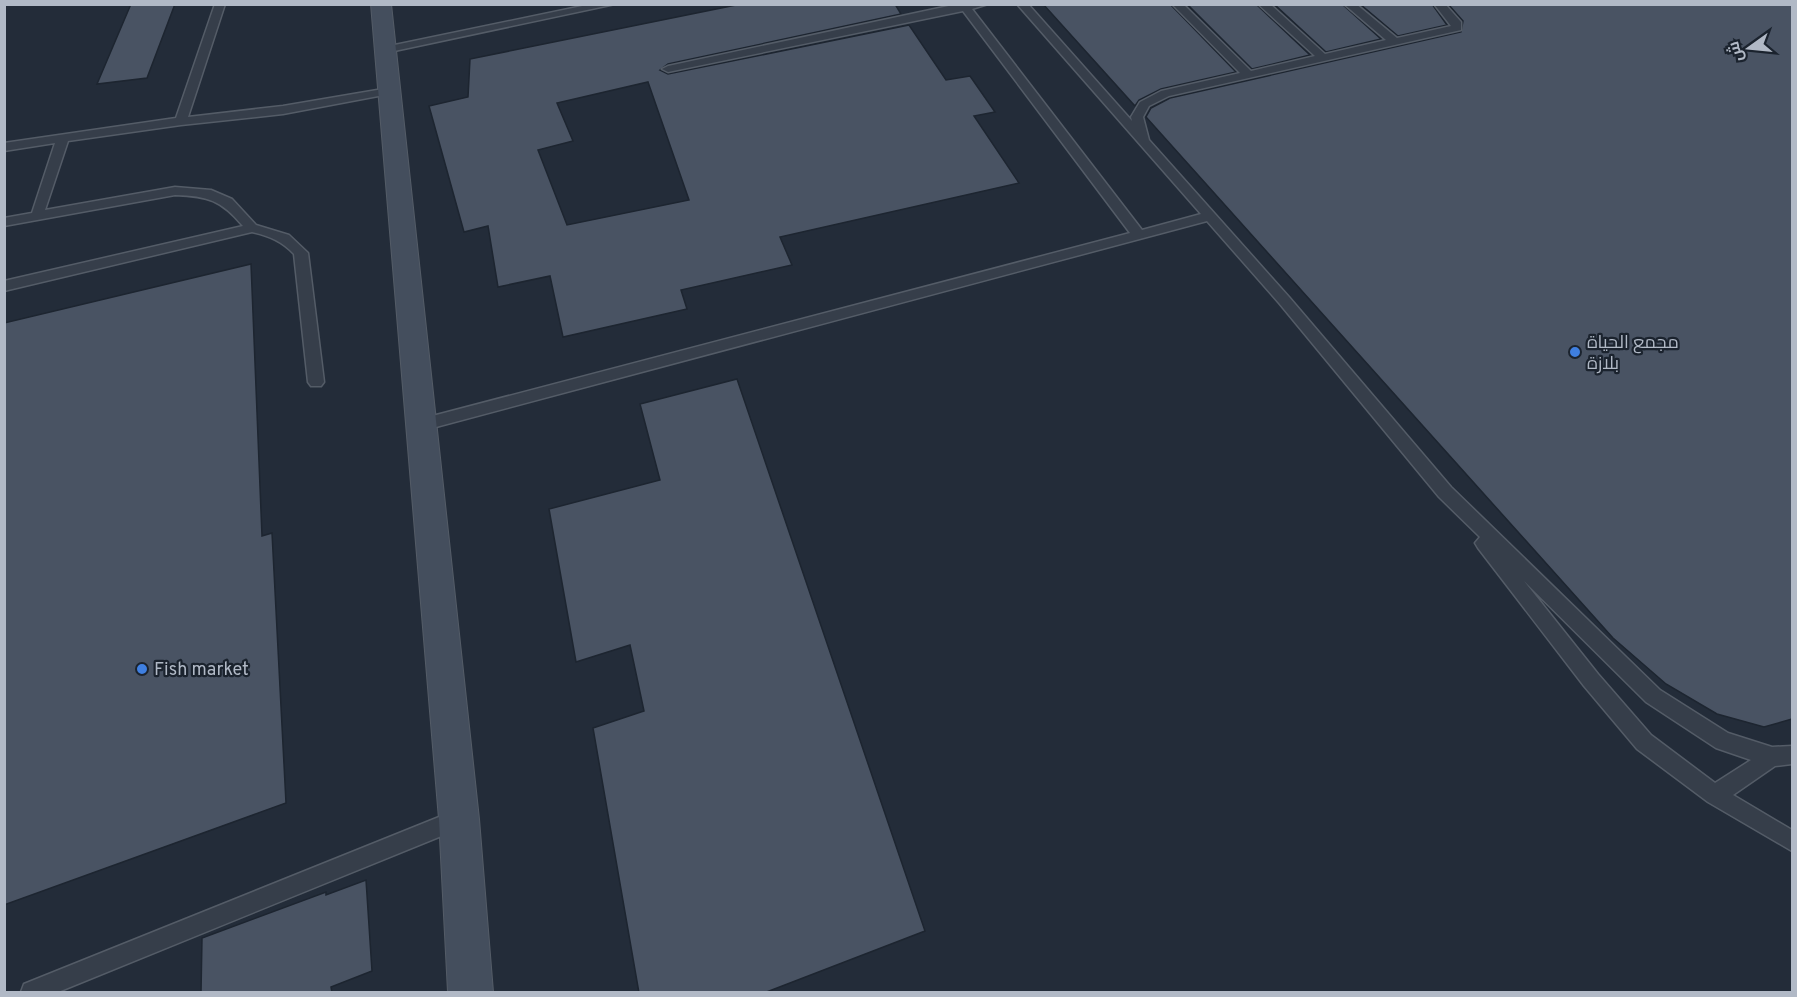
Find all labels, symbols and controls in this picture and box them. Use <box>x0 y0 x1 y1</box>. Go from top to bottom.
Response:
north arrow <box>1719 18 1779 78</box>
text: ش <box>1724 39 1749 64</box>
place label: مجمع الحياة بلازة <box>1587 332 1679 376</box>
marker: مجمع الحياة بلازة <box>1568 345 1582 359</box>
place label: Fish market <box>154 659 249 682</box>
marker: Fish market <box>135 662 149 676</box>

